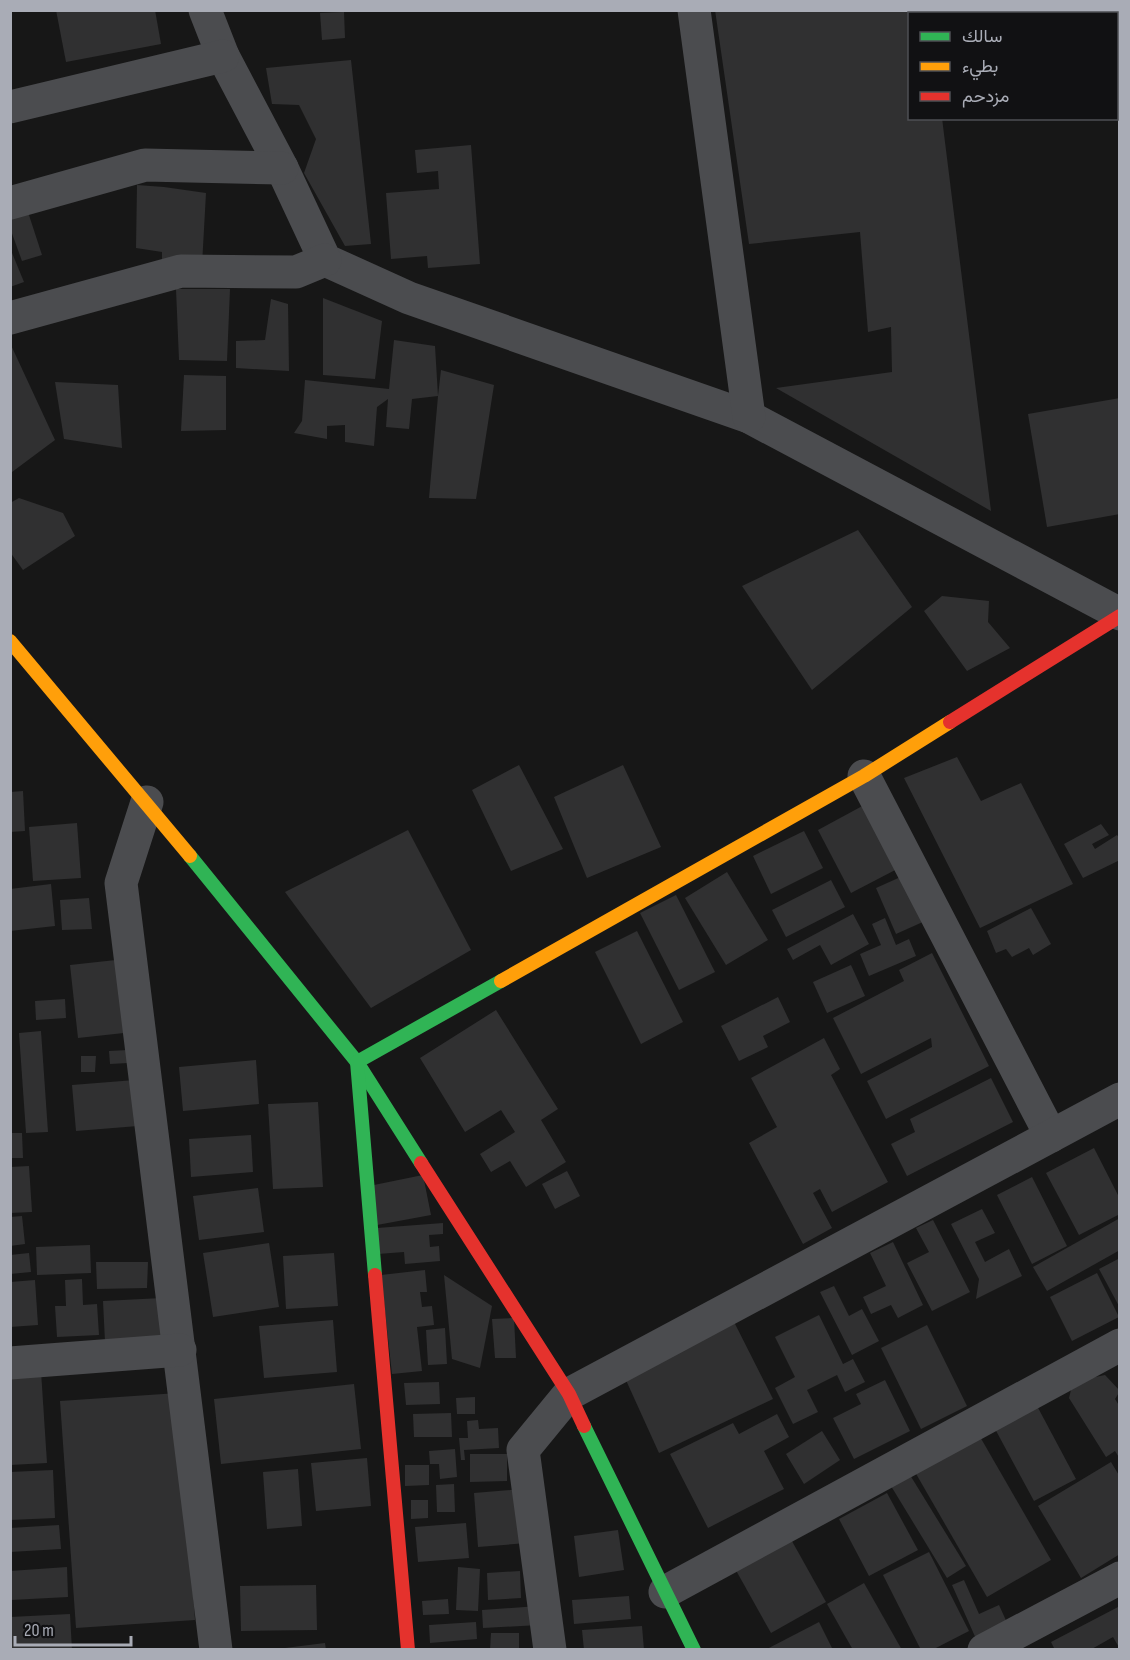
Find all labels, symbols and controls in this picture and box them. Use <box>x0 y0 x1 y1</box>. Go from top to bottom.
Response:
legend <box>908 12 1118 120</box>
text: سالك <box>962 26 1002 47</box>
text: بطيء <box>962 56 998 81</box>
text: مزدحم <box>962 86 1009 108</box>
scale bar <box>15 1609 130 1647</box>
text: 20 m <box>24 1620 54 1641</box>

